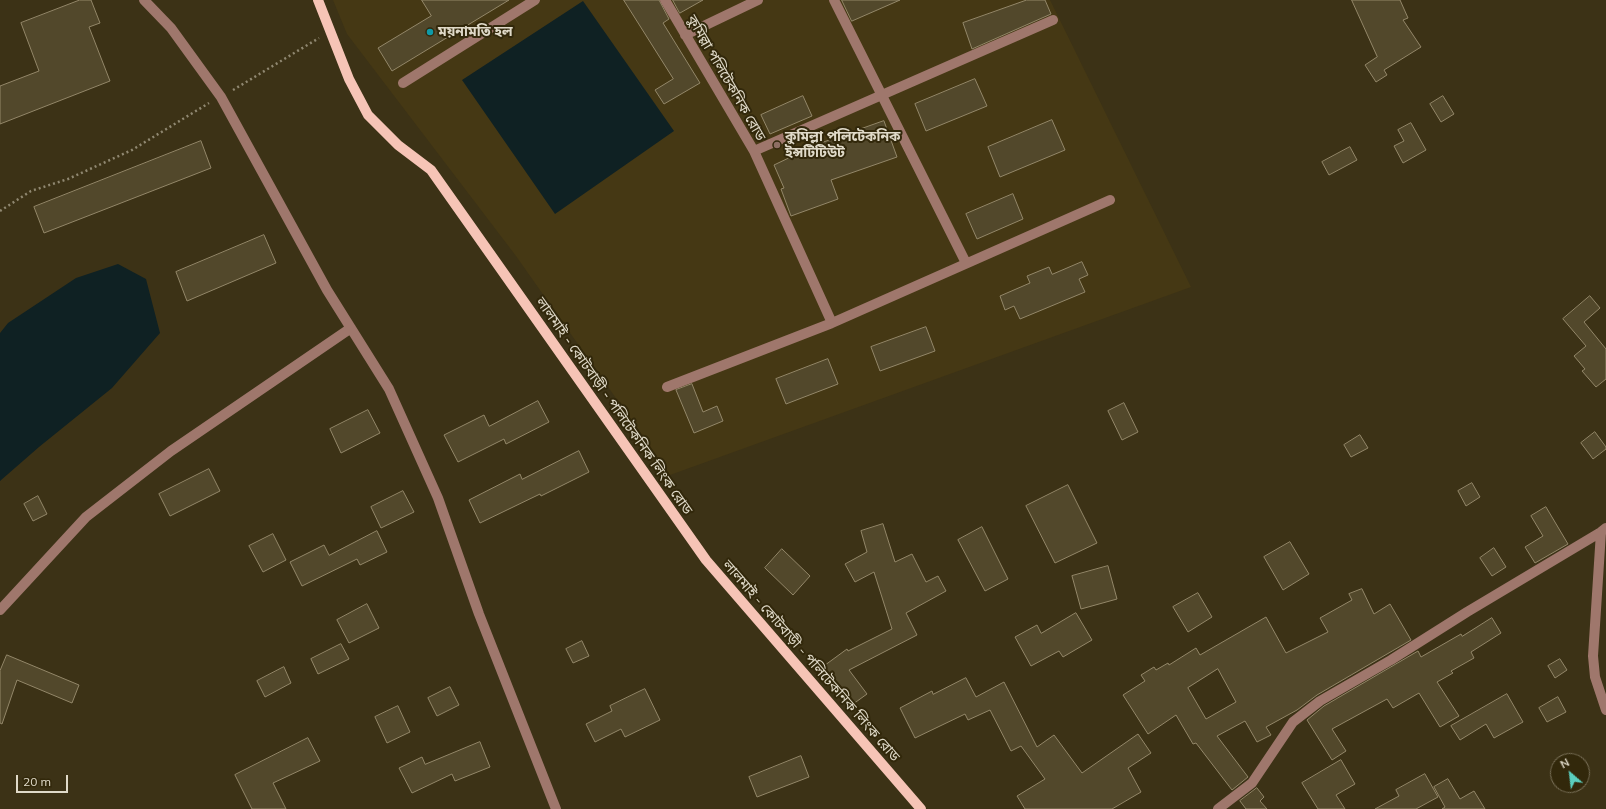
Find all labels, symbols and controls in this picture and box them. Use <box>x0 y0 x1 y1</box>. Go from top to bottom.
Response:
street label: কুমিল্লা পলিটেকনিক রোড <box>683 12 769 144</box>
place label: ময়নামতি হল <box>438 24 513 40</box>
marker: ময়নামতি হল <box>425 27 435 37</box>
place label: কুমিল্লা পলিটেকনিক ইন্সটিটিউট <box>785 129 900 162</box>
marker: কুমিল্লা পলিটেকনিক ইন্সটিটিউট <box>772 140 782 150</box>
street label: লালমাই - কোটবাড়ী - পলিটেকনিক লিংক রোড <box>532 294 696 518</box>
street label: লালমাই - কোটবাড়ী - পলিটেকনিক লিংক রোড <box>719 557 903 765</box>
north arrow <box>1550 753 1590 793</box>
text: N <box>1558 755 1572 771</box>
scale bar <box>18 767 70 793</box>
text: 20 m <box>23 774 51 789</box>

